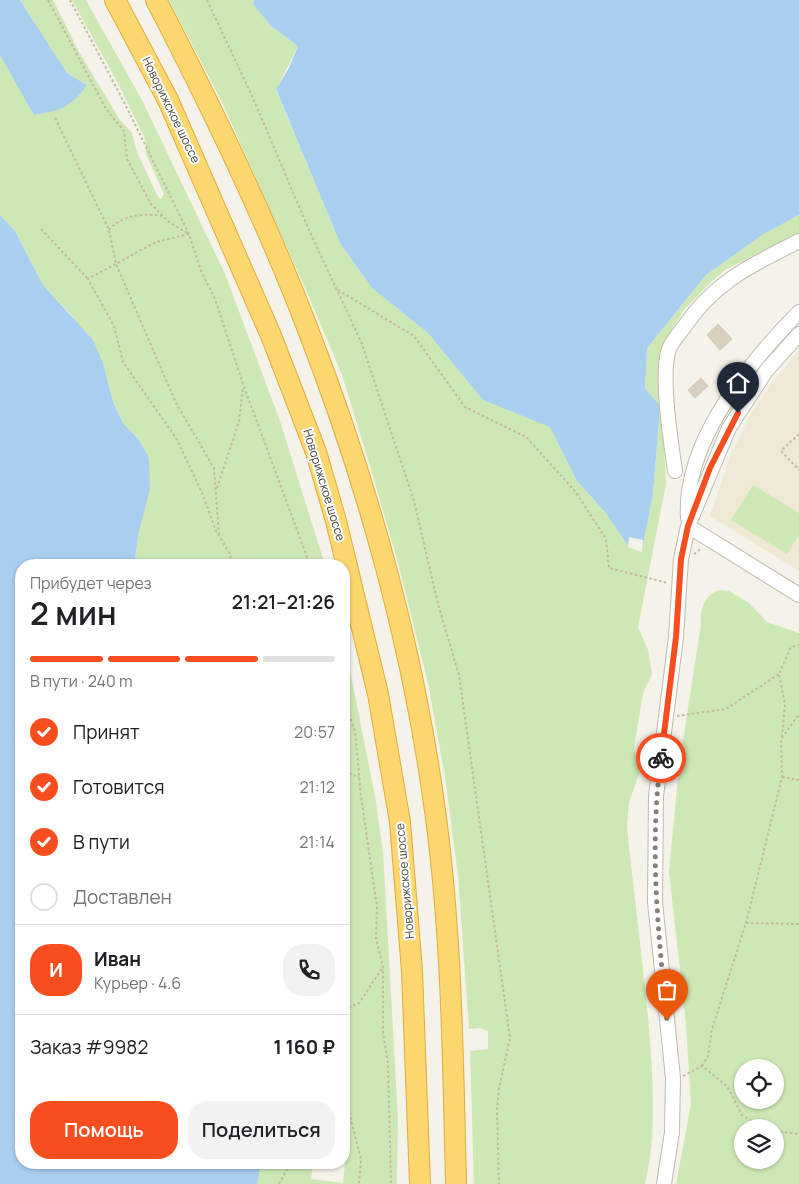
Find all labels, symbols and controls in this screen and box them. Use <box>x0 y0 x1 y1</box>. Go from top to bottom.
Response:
street label: Новорижское шоссе <box>138 54 205 166</box>
pin <box>717 362 759 413</box>
icon: home <box>724 369 752 397</box>
street label: Новорижское шоссе <box>299 427 350 543</box>
text: Прибудет через <box>30 572 152 594</box>
text: 21:21–21:26 <box>232 589 335 615</box>
text: 2 мин <box>30 591 117 635</box>
text: В пути · 240 m <box>30 670 133 692</box>
icon: check <box>30 718 58 746</box>
text: Принят <box>73 719 140 745</box>
text: 20:57 <box>294 721 335 743</box>
courier <box>636 733 686 783</box>
icon: bike <box>647 744 675 772</box>
icon: check <box>30 773 58 801</box>
text: Готовится <box>73 774 165 800</box>
text: 21:12 <box>299 776 335 798</box>
street label: Новорижское шоссе <box>391 822 418 940</box>
icon: check <box>30 828 58 856</box>
text: В пути <box>73 829 130 855</box>
text: 21:14 <box>299 831 335 853</box>
text: Доставлен <box>73 884 172 910</box>
button: phone <box>283 944 335 996</box>
text: Иван <box>94 946 141 972</box>
text: И <box>49 957 63 983</box>
pin <box>646 969 688 1020</box>
text: Курьер · 4.6 <box>94 972 181 994</box>
icon: bag <box>653 976 681 1004</box>
text: Заказ #9982 <box>30 1034 148 1060</box>
text: 1 160 ₽ <box>273 1034 335 1060</box>
map controls <box>734 1059 784 1169</box>
button: locate <box>734 1059 784 1109</box>
button: Помощь <box>30 1101 178 1159</box>
button: Поделиться <box>188 1101 335 1159</box>
button: layers <box>734 1119 784 1169</box>

